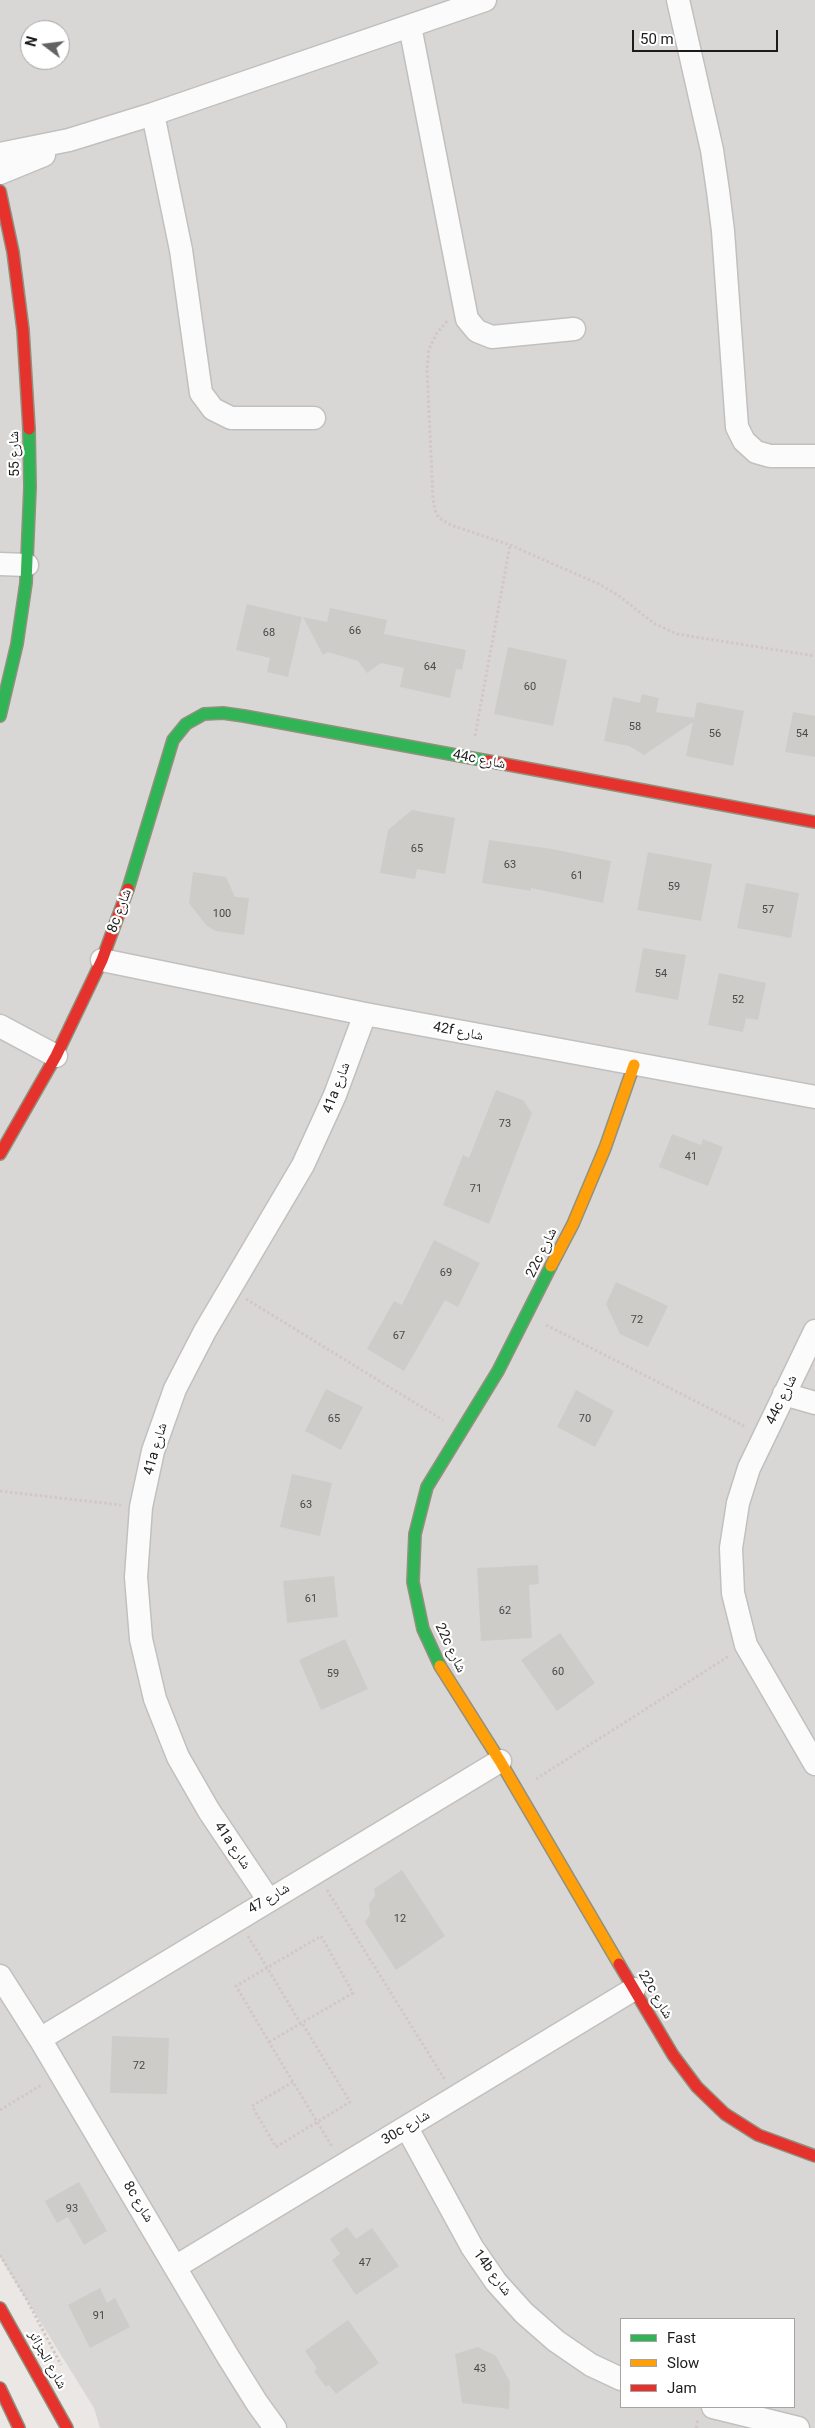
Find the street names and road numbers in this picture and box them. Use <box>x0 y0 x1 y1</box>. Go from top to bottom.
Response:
street label: شارع 55 <box>6 431 24 477</box>
street label: 44c شارع <box>451 747 507 773</box>
street label: 8c شارع <box>104 887 136 935</box>
street label: 42f شارع <box>432 1019 484 1045</box>
street label: 41a شارع <box>320 1060 354 1116</box>
street label: 22c شارع <box>523 1225 561 1281</box>
street label: 44c شارع <box>763 1372 801 1428</box>
street label: 41a شارع <box>141 1421 171 1477</box>
street label: 22c شارع <box>431 1620 469 1676</box>
street label: 41a شارع <box>210 1819 254 1873</box>
street label: شارع 47 <box>245 1880 293 1918</box>
street label: 22c شارع <box>634 1968 676 2022</box>
street label: 30c شارع <box>379 2107 433 2149</box>
street label: 8c شارع <box>119 2178 157 2226</box>
street label: 14b شارع <box>469 2247 515 2299</box>
street label: شارع الجزائر <box>24 2328 70 2392</box>

